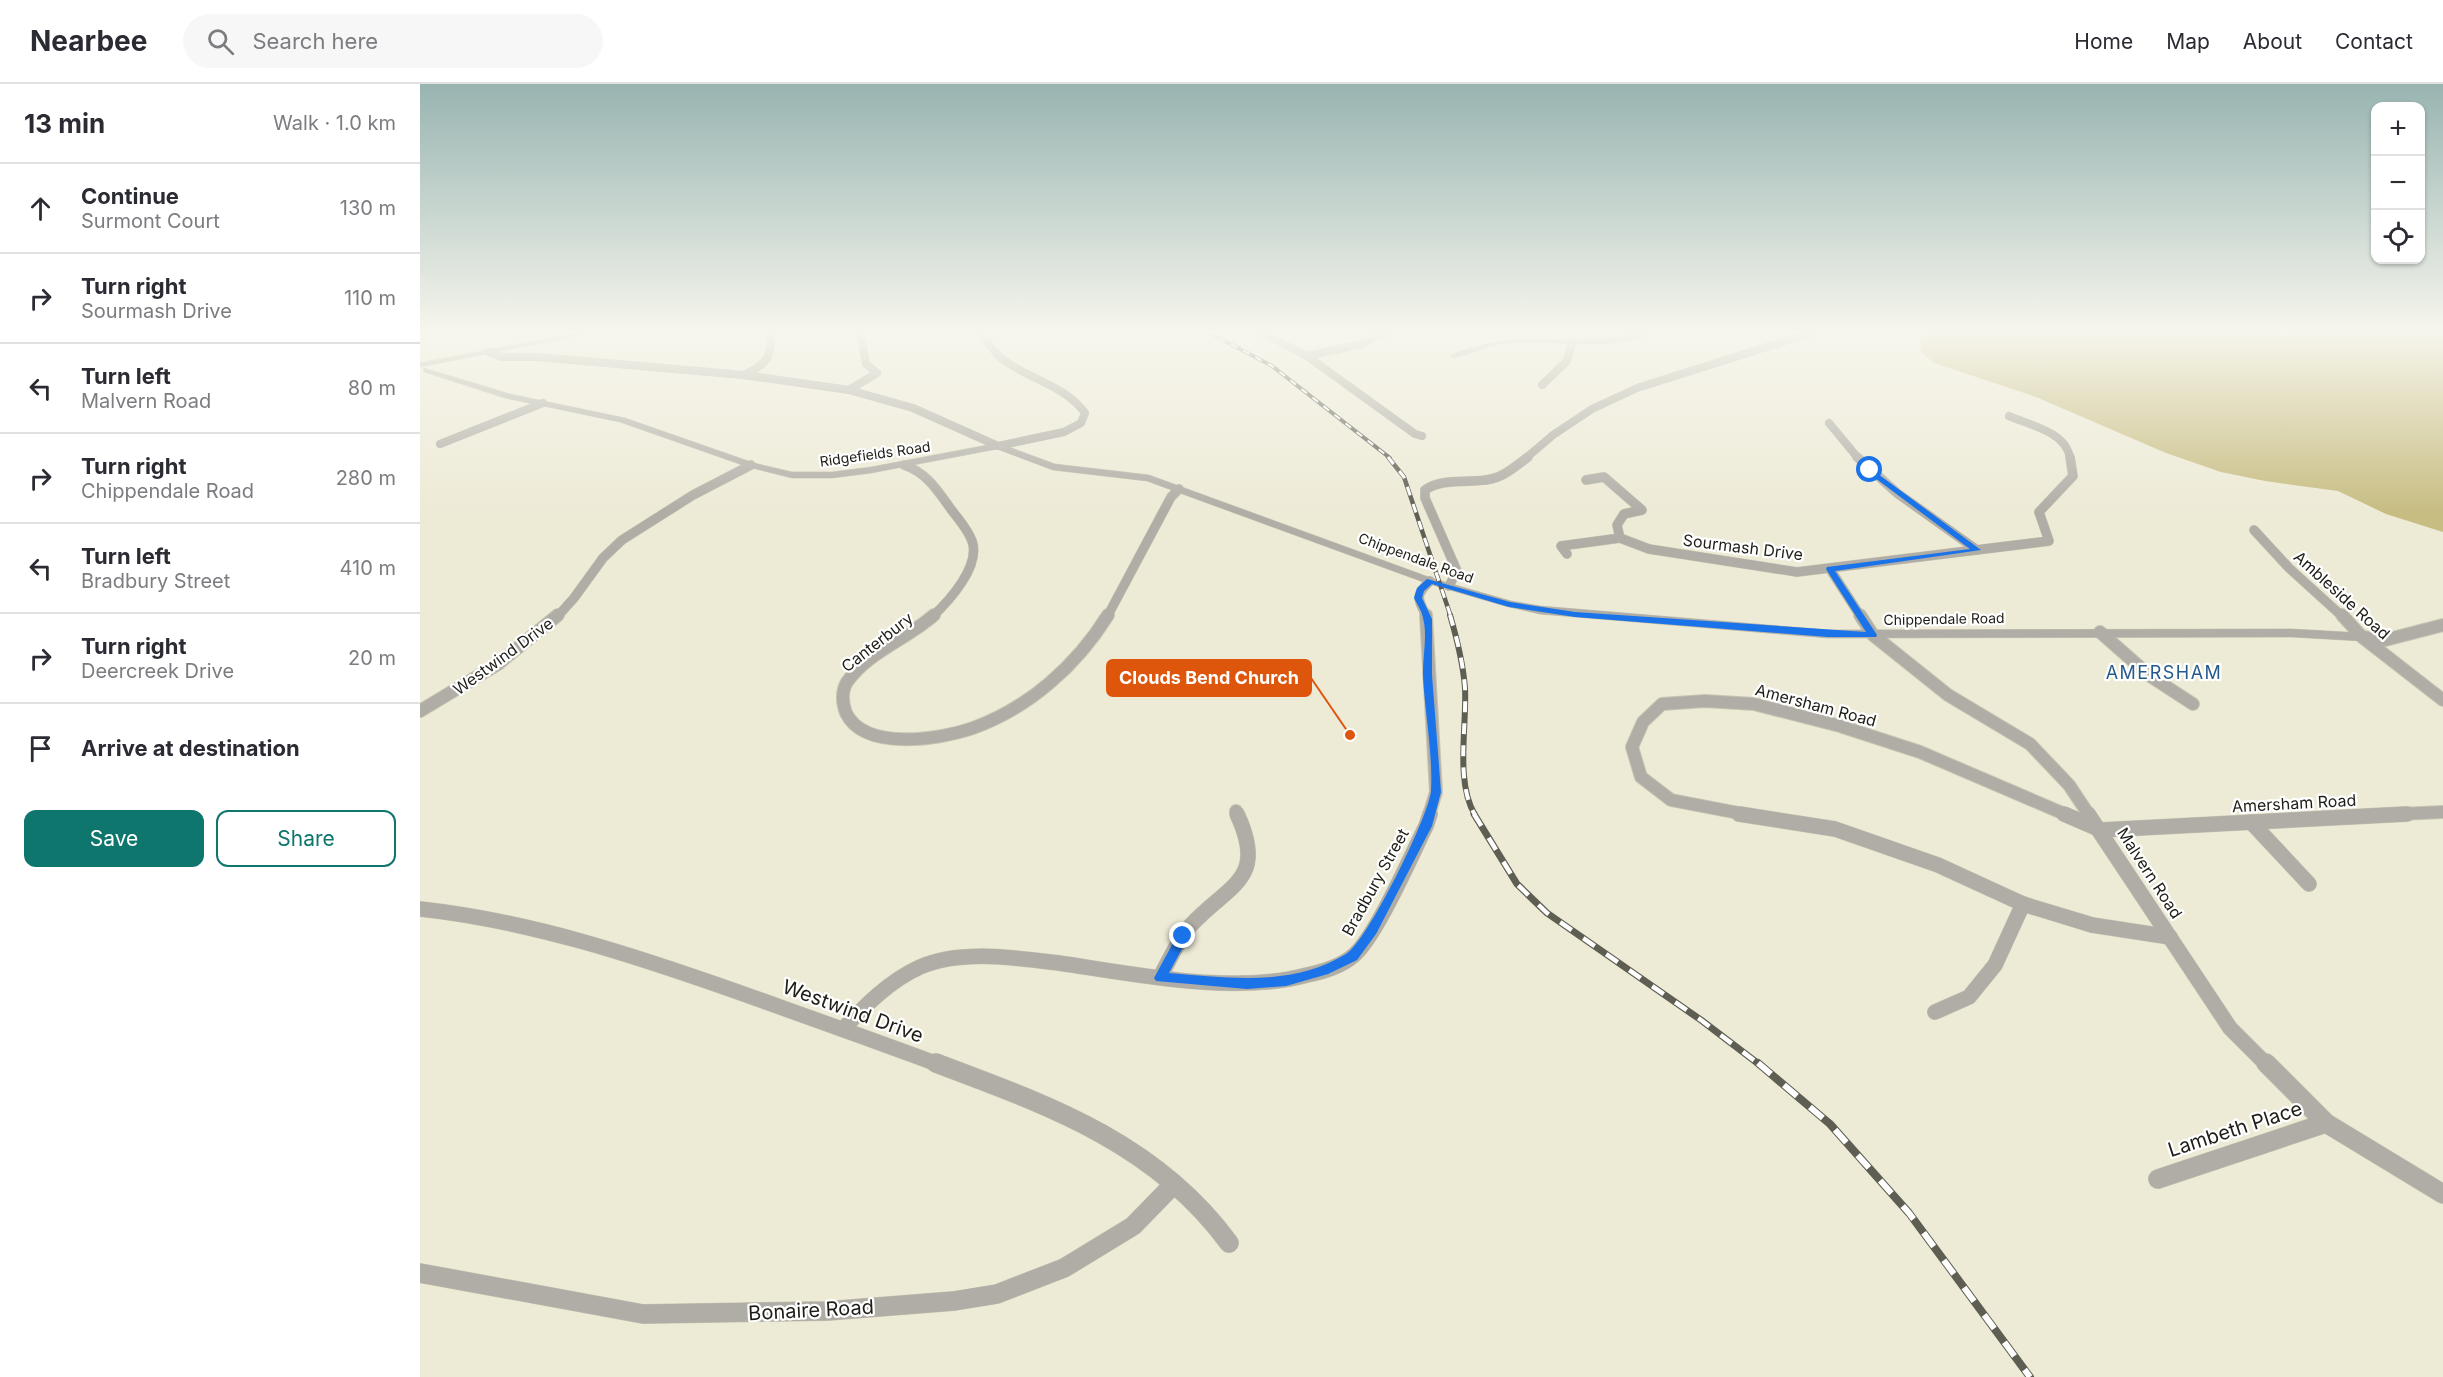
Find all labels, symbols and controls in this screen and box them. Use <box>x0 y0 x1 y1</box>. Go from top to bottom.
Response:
search box <box>183 14 603 68</box>
text: Nearbee <box>30 24 147 58</box>
icon: search <box>204 25 237 58</box>
text: Search here <box>252 28 378 54</box>
text: Home <box>2074 29 2133 54</box>
text: Map <box>2166 29 2210 54</box>
text: About <box>2243 29 2302 54</box>
text: Contact <box>2335 29 2413 54</box>
map controls <box>2371 102 2425 264</box>
button: + <box>2371 102 2425 156</box>
text: 13 min <box>24 108 105 139</box>
text: Walk · 1.0 km <box>273 111 396 135</box>
button: − <box>2371 156 2425 210</box>
text: Continue <box>81 183 179 209</box>
icon: ahead <box>24 192 57 225</box>
text: 130 m <box>340 196 396 220</box>
text: Surmont Court <box>81 209 220 233</box>
button: locate <box>2371 210 2425 264</box>
text: Turn right <box>81 273 187 299</box>
icon: right <box>24 282 57 315</box>
text: 110 m <box>344 286 396 310</box>
text: Sourmash Drive <box>81 299 232 323</box>
text: Turn left <box>81 363 171 389</box>
icon: left <box>24 372 57 405</box>
text: 80 m <box>348 376 396 400</box>
text: Malvern Road <box>81 389 211 413</box>
street label: Ridgefields Road <box>819 437 931 470</box>
text: Turn right <box>81 453 187 479</box>
route start <box>1856 456 1882 482</box>
icon: right <box>24 462 57 495</box>
text: 280 m <box>336 466 396 490</box>
text: Chippendale Road <box>81 479 254 503</box>
street label: Chippendale Road <box>1356 529 1476 586</box>
street label: Sourmash Drive <box>1682 530 1804 564</box>
text: Turn left <box>81 543 171 569</box>
street label: Ambleside Road <box>2290 547 2394 643</box>
icon: left <box>24 552 57 585</box>
text: 410 m <box>340 556 396 580</box>
text: Bradbury Street <box>81 569 230 593</box>
street label: Canterbury <box>837 608 917 676</box>
street label: Chippendale Road <box>1883 609 2005 628</box>
street label: Westwind Drive <box>449 613 557 699</box>
text: Turn right <box>81 633 187 659</box>
icon: right <box>24 642 57 675</box>
text: 20 m <box>348 646 396 670</box>
text: Deercreek Drive <box>81 659 234 683</box>
callout: Clouds Bend Church <box>1107 660 1311 696</box>
district label: AMERSHAM <box>2106 662 2222 683</box>
text: Clouds Bend Church <box>1119 667 1299 688</box>
street label: Amersham Road <box>1753 679 1879 731</box>
icon: arrive <box>24 732 57 765</box>
text: Arrive at destination <box>81 735 300 761</box>
street label: Amersham Road <box>2231 790 2357 816</box>
button: Save <box>24 810 204 867</box>
button: Share <box>216 810 396 867</box>
street label: Malvern Road <box>2113 824 2187 922</box>
street label: Bradbury Street <box>1337 825 1413 939</box>
route end <box>1169 922 1195 948</box>
street label: Westwind Drive <box>779 974 927 1048</box>
street label: Lambeth Place <box>2165 1096 2305 1162</box>
street label: Bonaire Road <box>748 1295 874 1325</box>

